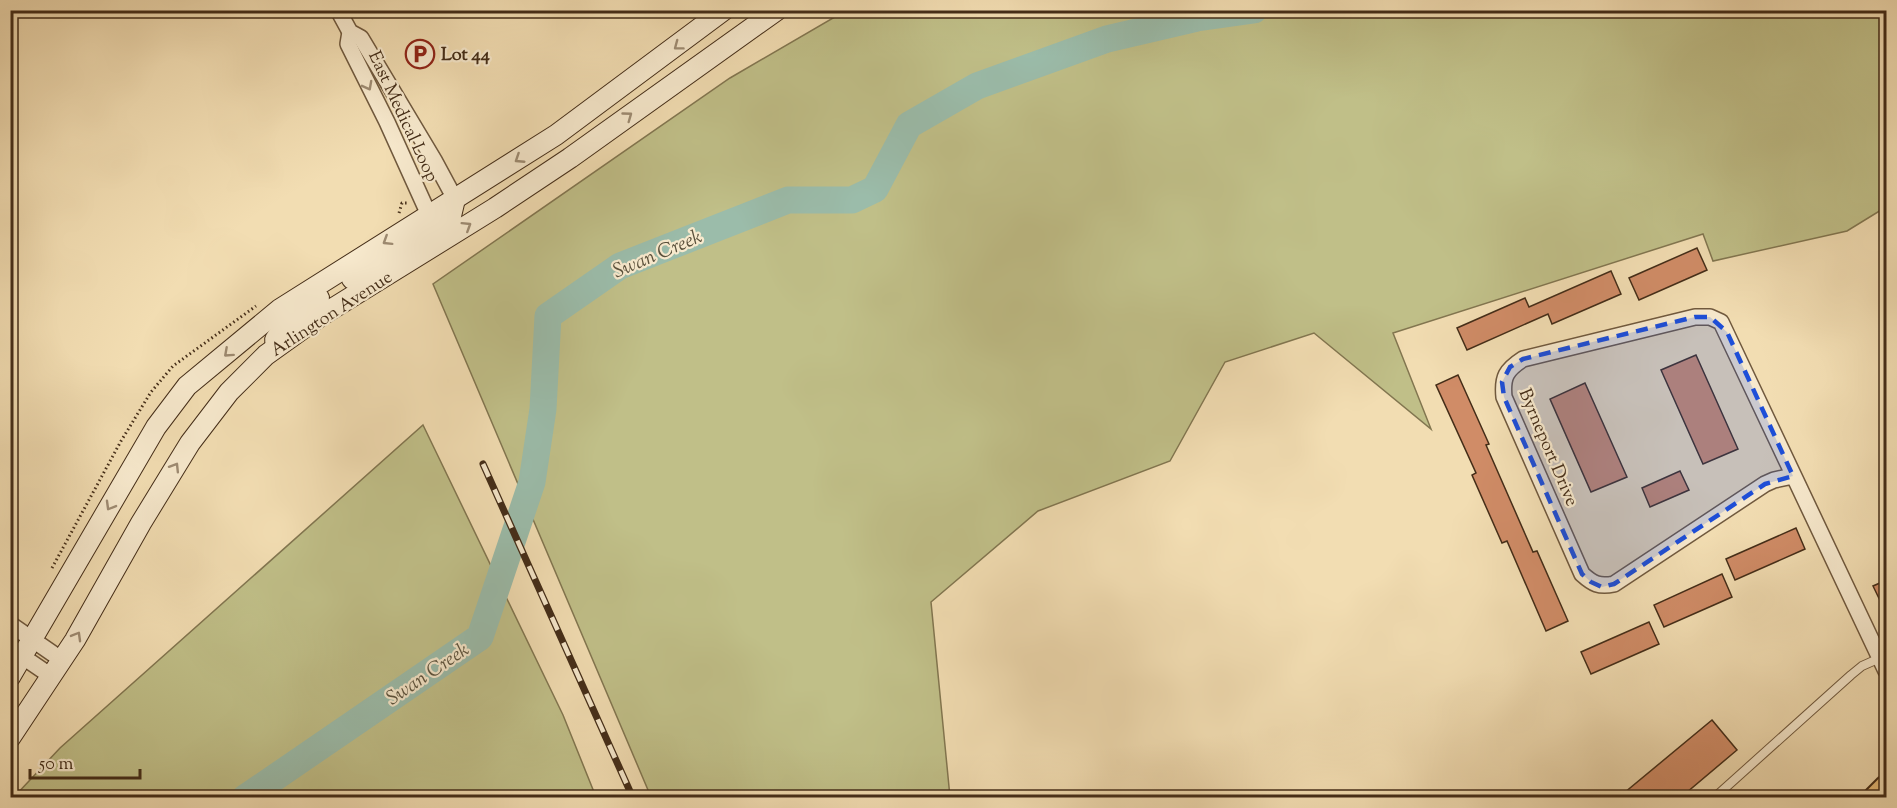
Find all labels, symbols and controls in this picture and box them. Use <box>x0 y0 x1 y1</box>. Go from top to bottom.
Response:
parking icon: Lot 44 <box>404 38 436 70</box>
one-way arrow <box>673 38 684 49</box>
place label: Lot 44 <box>441 43 490 69</box>
street label: East Medical Loop <box>360 47 444 187</box>
one-way arrow <box>361 79 372 90</box>
one-way arrow <box>621 113 632 124</box>
one-way arrow <box>515 152 526 163</box>
one-way arrow <box>461 221 471 233</box>
water label: Swan Creek <box>609 224 707 287</box>
one-way arrow <box>383 234 393 246</box>
street label: Arlington Avenue <box>266 265 398 364</box>
one-way arrow <box>224 346 234 357</box>
street label: Byrneport Drive <box>1511 385 1584 511</box>
one-way arrow <box>167 463 178 474</box>
one-way arrow <box>105 499 117 510</box>
one-way arrow <box>70 632 81 642</box>
water label: Swan Creek <box>381 637 476 713</box>
scale bar <box>30 742 140 780</box>
text: 50 m <box>38 752 74 778</box>

